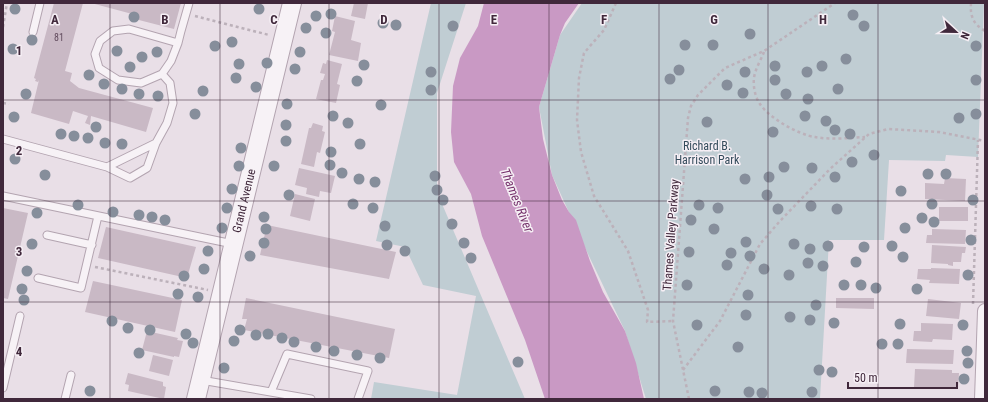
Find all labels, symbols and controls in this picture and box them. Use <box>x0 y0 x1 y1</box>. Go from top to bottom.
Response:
text: A <box>51 12 59 27</box>
text: B <box>161 12 169 27</box>
text: C <box>270 12 278 27</box>
text: D <box>380 12 388 27</box>
text: E <box>491 12 498 27</box>
text: F <box>601 12 607 27</box>
text: G <box>710 12 718 27</box>
text: H <box>819 12 827 27</box>
north arrow <box>936 12 976 52</box>
text: N <box>957 30 972 41</box>
house number: 81 <box>54 32 64 43</box>
text: 1 <box>16 43 22 58</box>
park label: Richard B. Harrison Park <box>675 139 740 167</box>
text: 2 <box>16 143 23 158</box>
water label: Thames River <box>497 166 537 235</box>
street label: Grand Avenue <box>230 167 259 234</box>
street label: Thames Valley Parkway <box>660 179 682 291</box>
text: 3 <box>16 244 22 259</box>
text: 4 <box>16 344 23 359</box>
scale bar <box>848 364 957 390</box>
text: 50 m <box>854 371 878 385</box>

